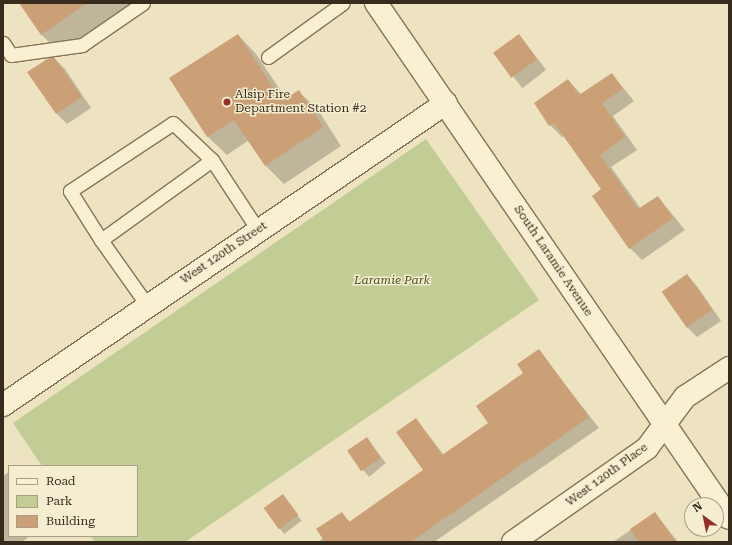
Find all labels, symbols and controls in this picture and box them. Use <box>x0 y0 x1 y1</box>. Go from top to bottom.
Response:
place label: Alsip Fire Department Station #2 <box>235 88 366 116</box>
marker: Alsip Fire Department Station #2 <box>222 97 232 107</box>
street label: South Laramie Avenue <box>511 203 595 319</box>
street label: West 120th Street <box>178 219 270 287</box>
park label: Laramie Park <box>354 274 430 288</box>
street label: West 120th Place <box>563 440 651 510</box>
legend <box>8 465 138 537</box>
text: Road <box>46 474 75 488</box>
text: Park <box>46 494 72 508</box>
north arrow <box>684 497 724 537</box>
text: N <box>691 500 705 515</box>
text: Building <box>46 514 95 528</box>

